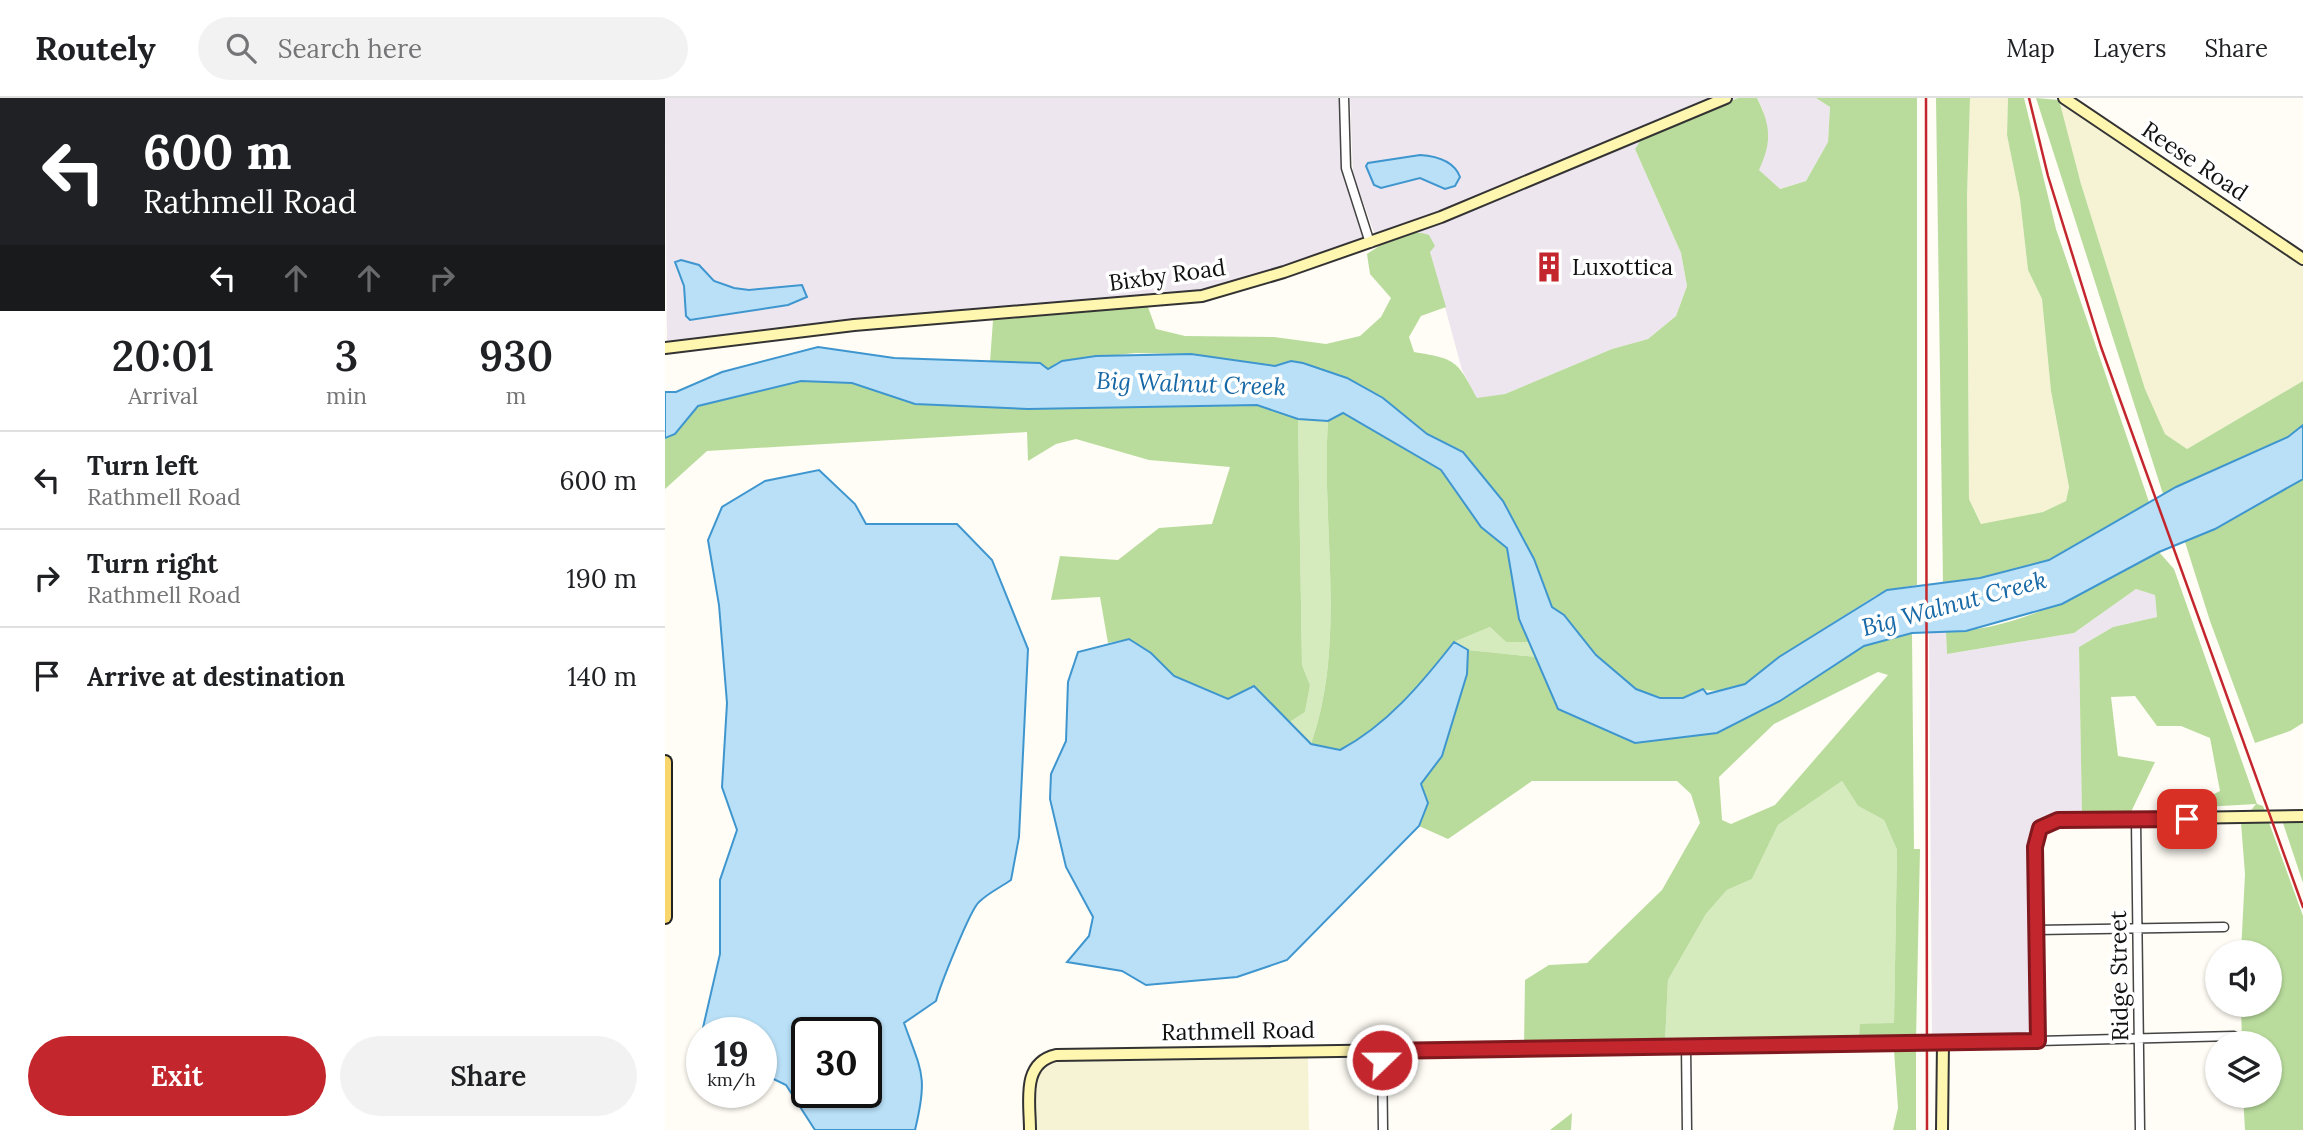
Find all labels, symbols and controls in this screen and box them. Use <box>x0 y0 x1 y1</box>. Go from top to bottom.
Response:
search box <box>198 17 688 80</box>
text: Routely <box>35 27 156 69</box>
icon: search <box>222 29 260 67</box>
text: Search here <box>278 32 422 65</box>
text: Map <box>2006 33 2055 64</box>
text: Layers <box>2093 33 2166 64</box>
text: Share <box>2204 33 2268 64</box>
street label: Reese Road <box>2137 115 2254 207</box>
text: 600 m <box>143 120 291 182</box>
icon: left <box>28 126 119 217</box>
text: Rathmell Road <box>143 181 357 222</box>
building icon: Luxottica <box>1532 250 1566 284</box>
street label: Bixby Road <box>1107 252 1227 297</box>
place label: Luxottica <box>1572 252 1673 281</box>
icon: left <box>204 259 242 297</box>
icon: ahead <box>277 259 315 297</box>
icon: ahead <box>350 259 388 297</box>
icon: right <box>423 259 461 297</box>
text: 20:01 <box>112 329 214 383</box>
text: 3 <box>335 329 358 383</box>
text: 930 <box>479 329 553 383</box>
water label: Big Walnut Creek <box>1095 365 1287 402</box>
text: Arrival <box>128 381 198 410</box>
text: min <box>326 381 367 410</box>
text: m <box>506 381 526 410</box>
text: Turn left <box>87 449 198 482</box>
icon: left <box>28 461 66 499</box>
text: 600 m <box>560 464 637 497</box>
text: Rathmell Road <box>87 482 241 511</box>
text: Turn right <box>87 547 218 580</box>
icon: right <box>28 559 66 597</box>
text: 190 m <box>566 562 637 595</box>
water label: Big Walnut Creek <box>1858 564 2050 643</box>
text: Rathmell Road <box>87 580 241 609</box>
icon: arrive <box>28 657 66 695</box>
text: Arrive at destination <box>87 660 345 693</box>
text: 140 m <box>567 660 637 693</box>
pin <box>2157 789 2217 849</box>
icon: arrive <box>2168 800 2206 838</box>
street label: Ridge Street <box>2103 910 2134 1042</box>
map controls <box>2205 940 2282 1108</box>
button: sound <box>2205 940 2282 1017</box>
street label: Rathmell Road <box>1161 1015 1315 1046</box>
speed limit sign: 30 <box>791 1017 882 1108</box>
position arrow <box>1345 1023 1419 1097</box>
text: 19 <box>714 1031 749 1076</box>
button: layers <box>2205 1031 2282 1108</box>
button: Exit <box>28 1036 326 1116</box>
button: Share <box>340 1036 637 1116</box>
text: km/h <box>707 1068 756 1091</box>

